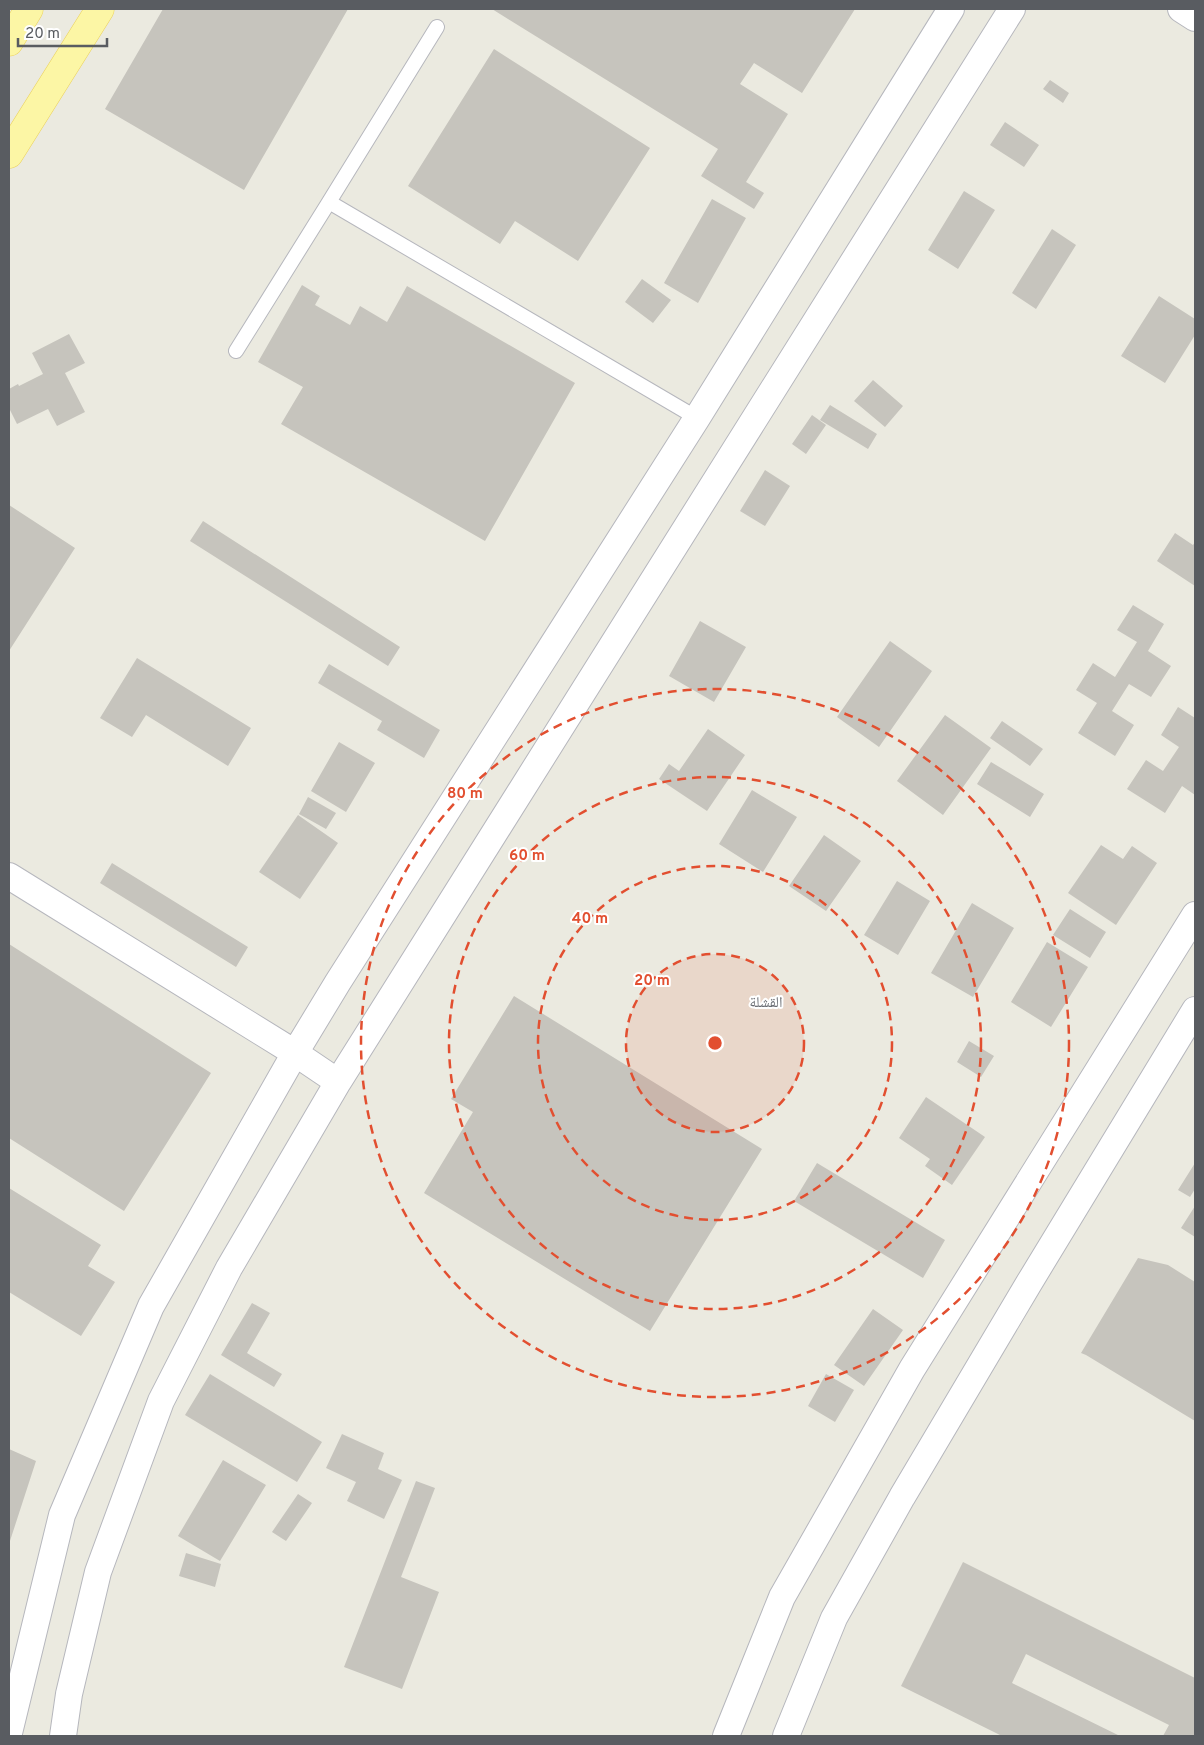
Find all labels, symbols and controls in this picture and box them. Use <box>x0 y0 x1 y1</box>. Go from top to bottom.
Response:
scale bar <box>18 15 106 47</box>
text: 20 m <box>25 25 60 44</box>
text: 80 m <box>447 785 483 804</box>
text: 60 m <box>509 847 545 866</box>
text: 40 m <box>572 910 608 929</box>
text: 20 m <box>634 972 670 991</box>
district label: القشلة <box>750 994 782 1013</box>
centre of rings <box>706 1034 724 1052</box>

